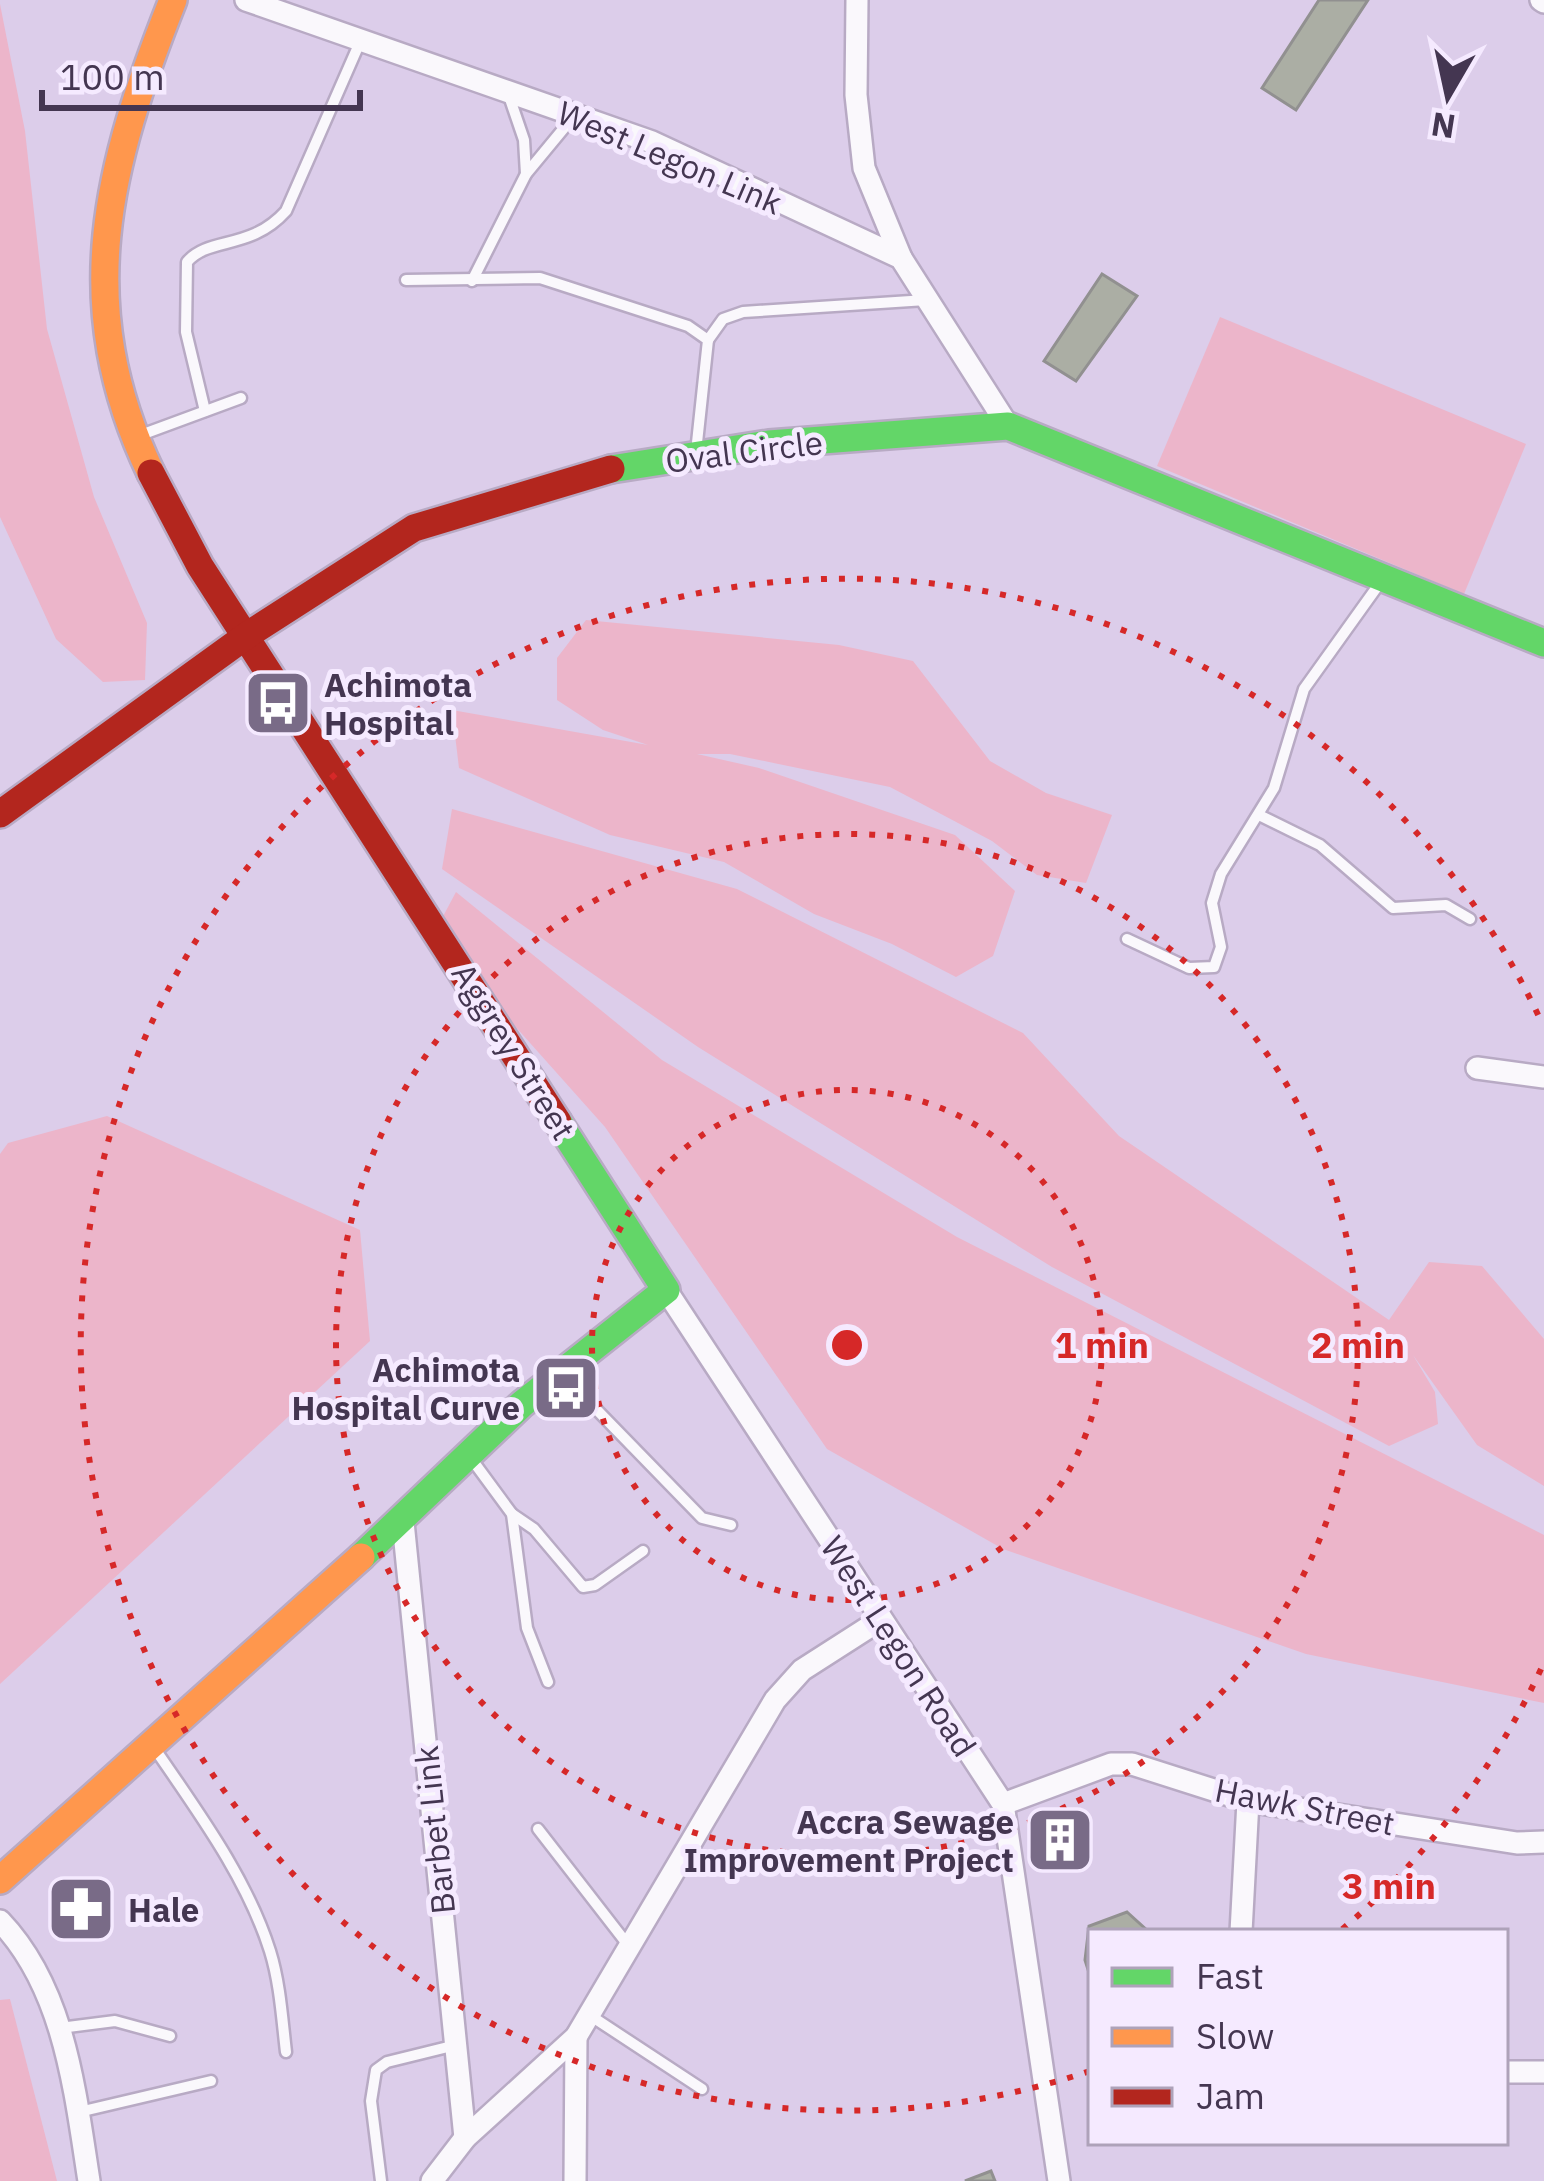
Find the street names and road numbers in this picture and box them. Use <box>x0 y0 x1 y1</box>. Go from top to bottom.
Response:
street label: West Legon Link <box>551 90 789 224</box>
street label: Oval Circle <box>663 420 825 482</box>
street label: Aggrey Street <box>443 954 585 1148</box>
street label: West Legon Road <box>812 1527 986 1765</box>
street label: Barbet Link <box>404 1744 464 1916</box>
street label: Hawk Street <box>1212 1768 1398 1844</box>

